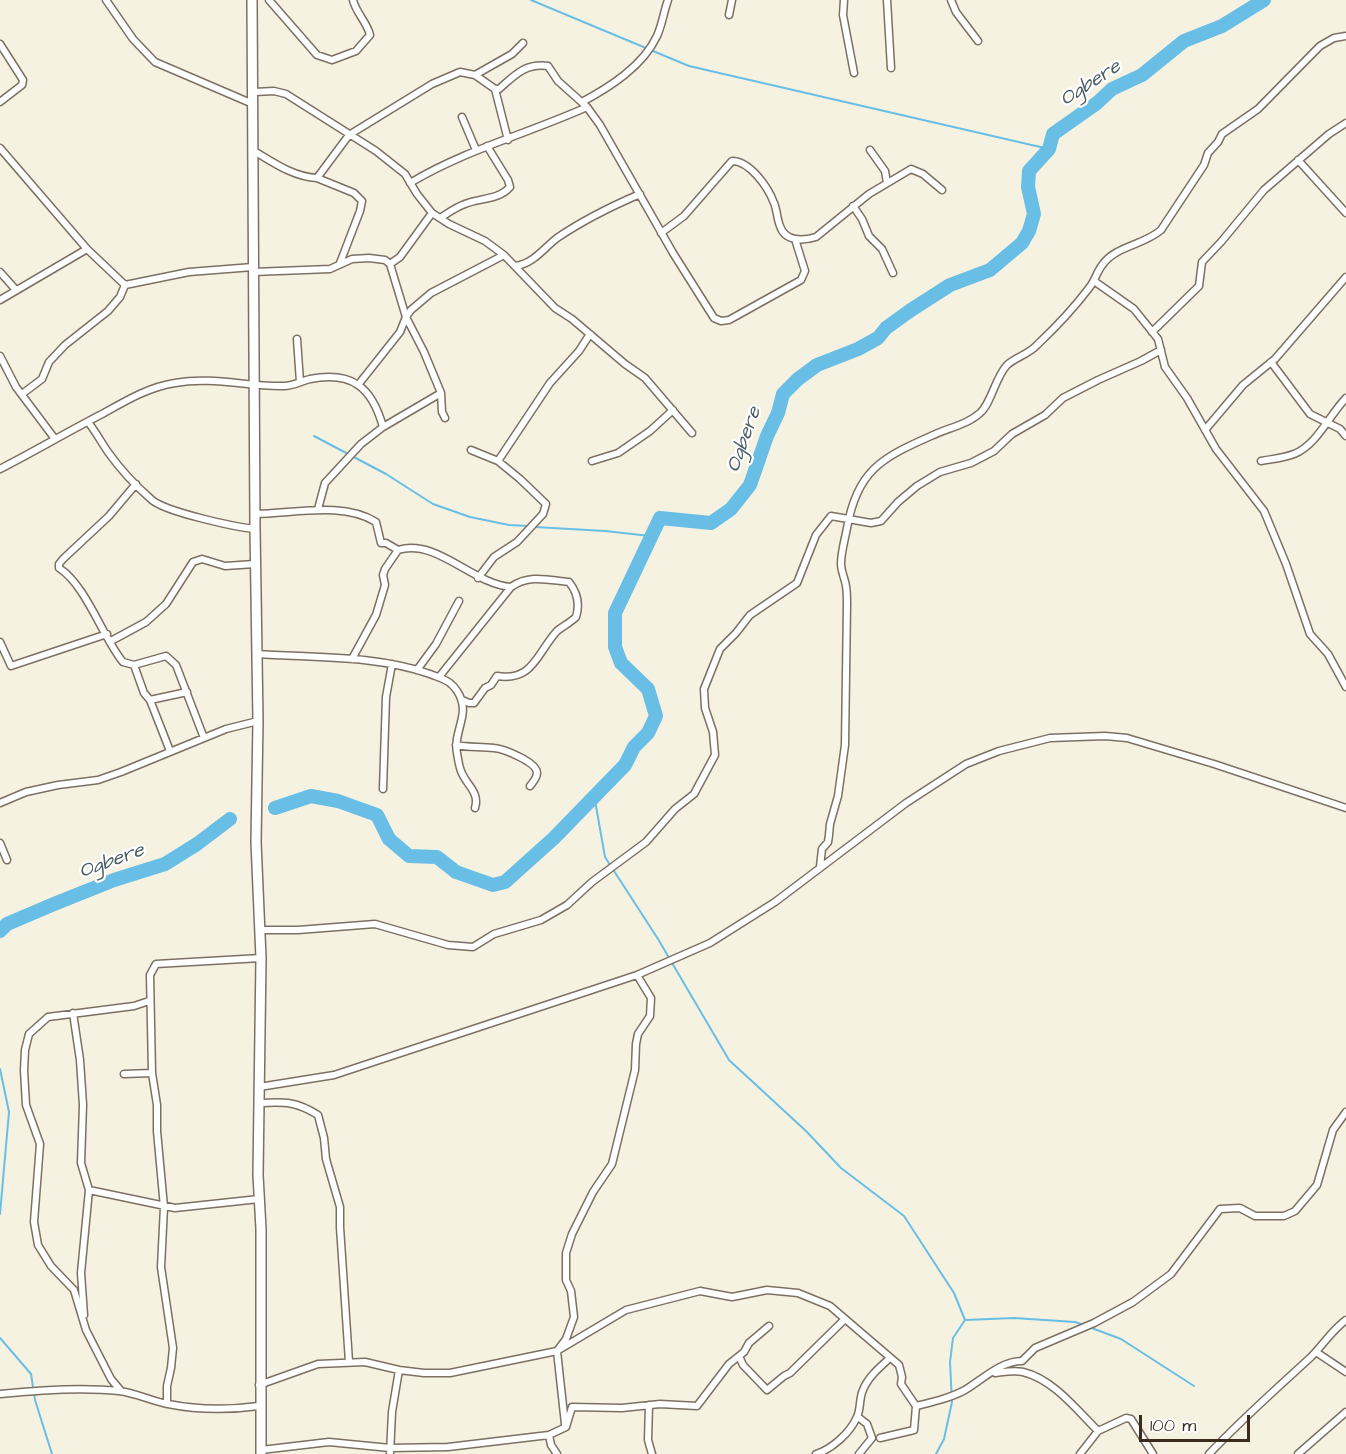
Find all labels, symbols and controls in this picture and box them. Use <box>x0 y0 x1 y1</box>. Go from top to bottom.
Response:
water label: Ogbere <box>1056 56 1126 112</box>
water label: Ogbere <box>722 404 768 476</box>
water label: Ogbere <box>76 839 148 885</box>
scale bar <box>1142 1403 1253 1441</box>
text: 100 m <box>1150 1413 1196 1438</box>

